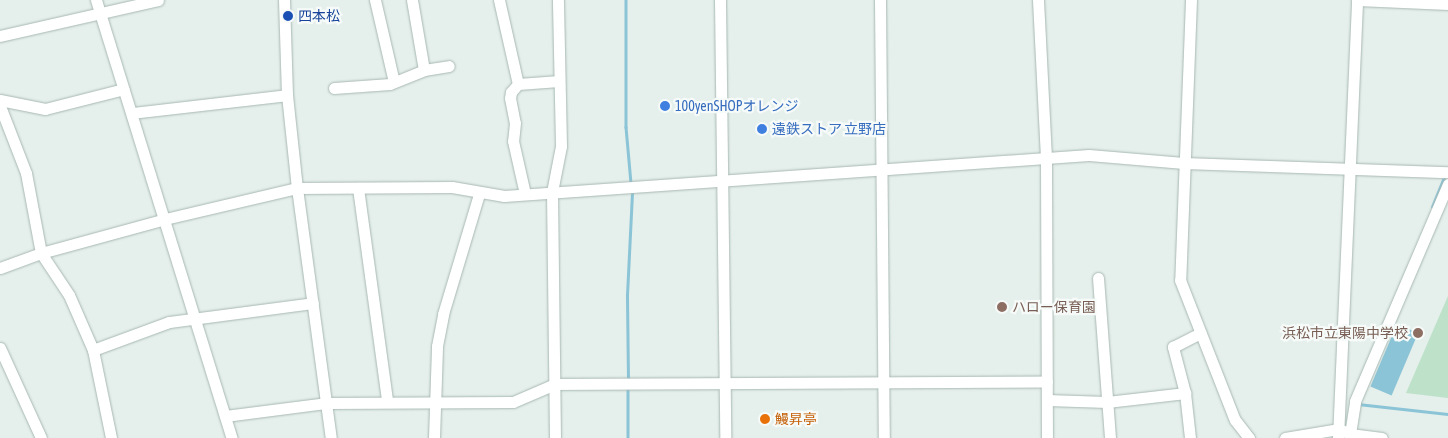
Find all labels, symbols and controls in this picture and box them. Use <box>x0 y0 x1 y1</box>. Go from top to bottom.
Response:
place label: 四本松 <box>298 8 340 24</box>
marker: 四本松 <box>282 10 294 22</box>
place label: 100yenSHOPオレンジ <box>675 98 799 114</box>
marker: 100yenSHOPオレンジ <box>659 100 671 112</box>
place label: 遠鉄ストア 立野店 <box>772 121 886 137</box>
marker: 遠鉄ストア 立野店 <box>756 123 768 135</box>
place label: ハロー保育園 <box>1012 299 1096 315</box>
marker: ハロー保育園 <box>996 301 1008 313</box>
place label: 浜松市立東陽中学校 <box>1282 325 1408 341</box>
marker: 浜松市立東陽中学校 <box>1412 327 1424 339</box>
place label: 鰻昇亭 <box>775 411 817 427</box>
marker: 鰻昇亭 <box>759 413 771 425</box>

